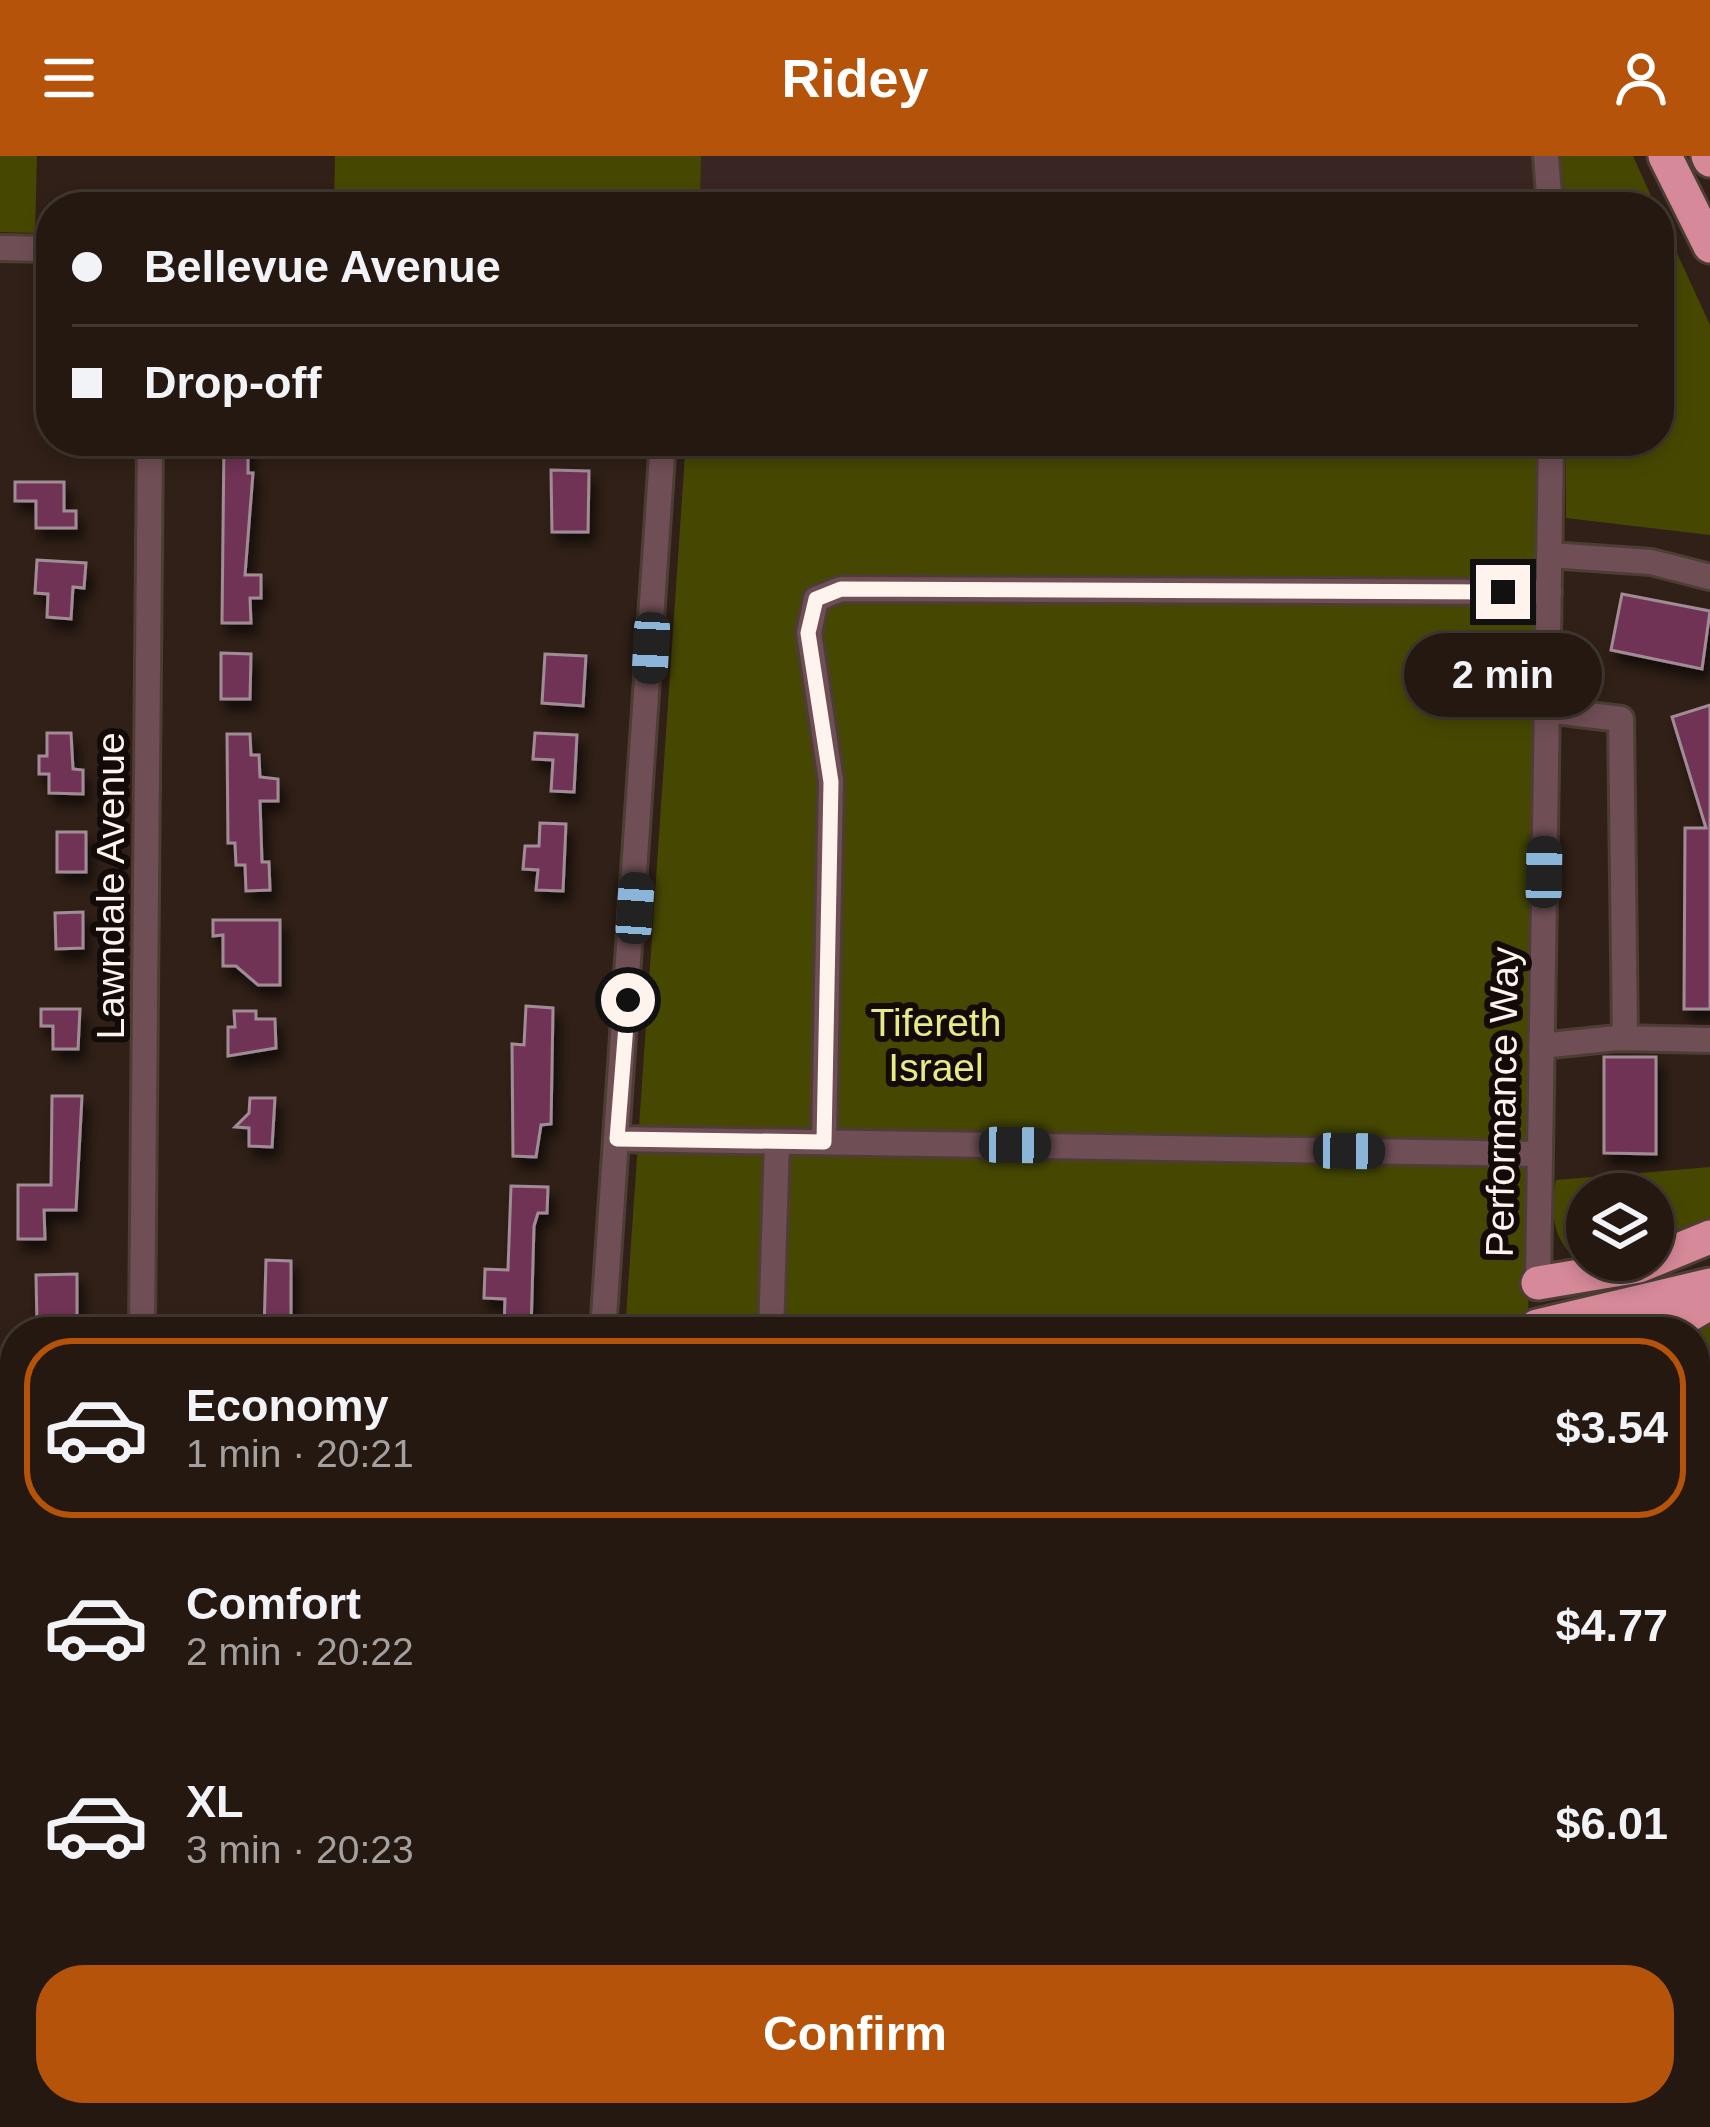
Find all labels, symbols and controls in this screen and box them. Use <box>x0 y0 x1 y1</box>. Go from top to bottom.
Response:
icon: menu <box>36 45 102 111</box>
icon: person <box>1608 45 1674 111</box>
text: Ridey <box>781 48 929 108</box>
text: Bellevue Avenue <box>144 241 501 292</box>
text: Drop-off <box>144 357 321 408</box>
route end <box>1476 565 1530 619</box>
car <box>631 611 671 685</box>
callout: 2 min <box>1404 634 1602 718</box>
text: 2 min <box>1452 653 1554 696</box>
street label: Lawndale Avenue <box>89 732 132 1040</box>
car <box>1525 836 1563 908</box>
car <box>615 871 655 945</box>
street label: Performance Way <box>1478 946 1526 1258</box>
route start <box>601 973 655 1027</box>
park label: Tifereth Israel <box>871 1001 1001 1089</box>
car <box>979 1126 1051 1164</box>
car <box>1313 1132 1385 1170</box>
map controls <box>1566 1173 1674 1281</box>
button: layers <box>1566 1173 1674 1281</box>
icon: car <box>42 1374 150 1482</box>
text: Economy <box>186 1380 389 1431</box>
text: $3.54 <box>1555 1402 1668 1453</box>
text: 1 min · 20:21 <box>186 1432 414 1475</box>
icon: car <box>42 1572 150 1680</box>
text: Comfort <box>186 1578 361 1629</box>
text: $4.77 <box>1555 1600 1668 1651</box>
text: 2 min · 20:22 <box>186 1630 414 1673</box>
icon: car <box>42 1770 150 1878</box>
text: XL <box>186 1776 244 1827</box>
text: $6.01 <box>1555 1798 1668 1849</box>
text: 3 min · 20:23 <box>186 1828 414 1871</box>
button: Confirm <box>36 1965 1674 2103</box>

